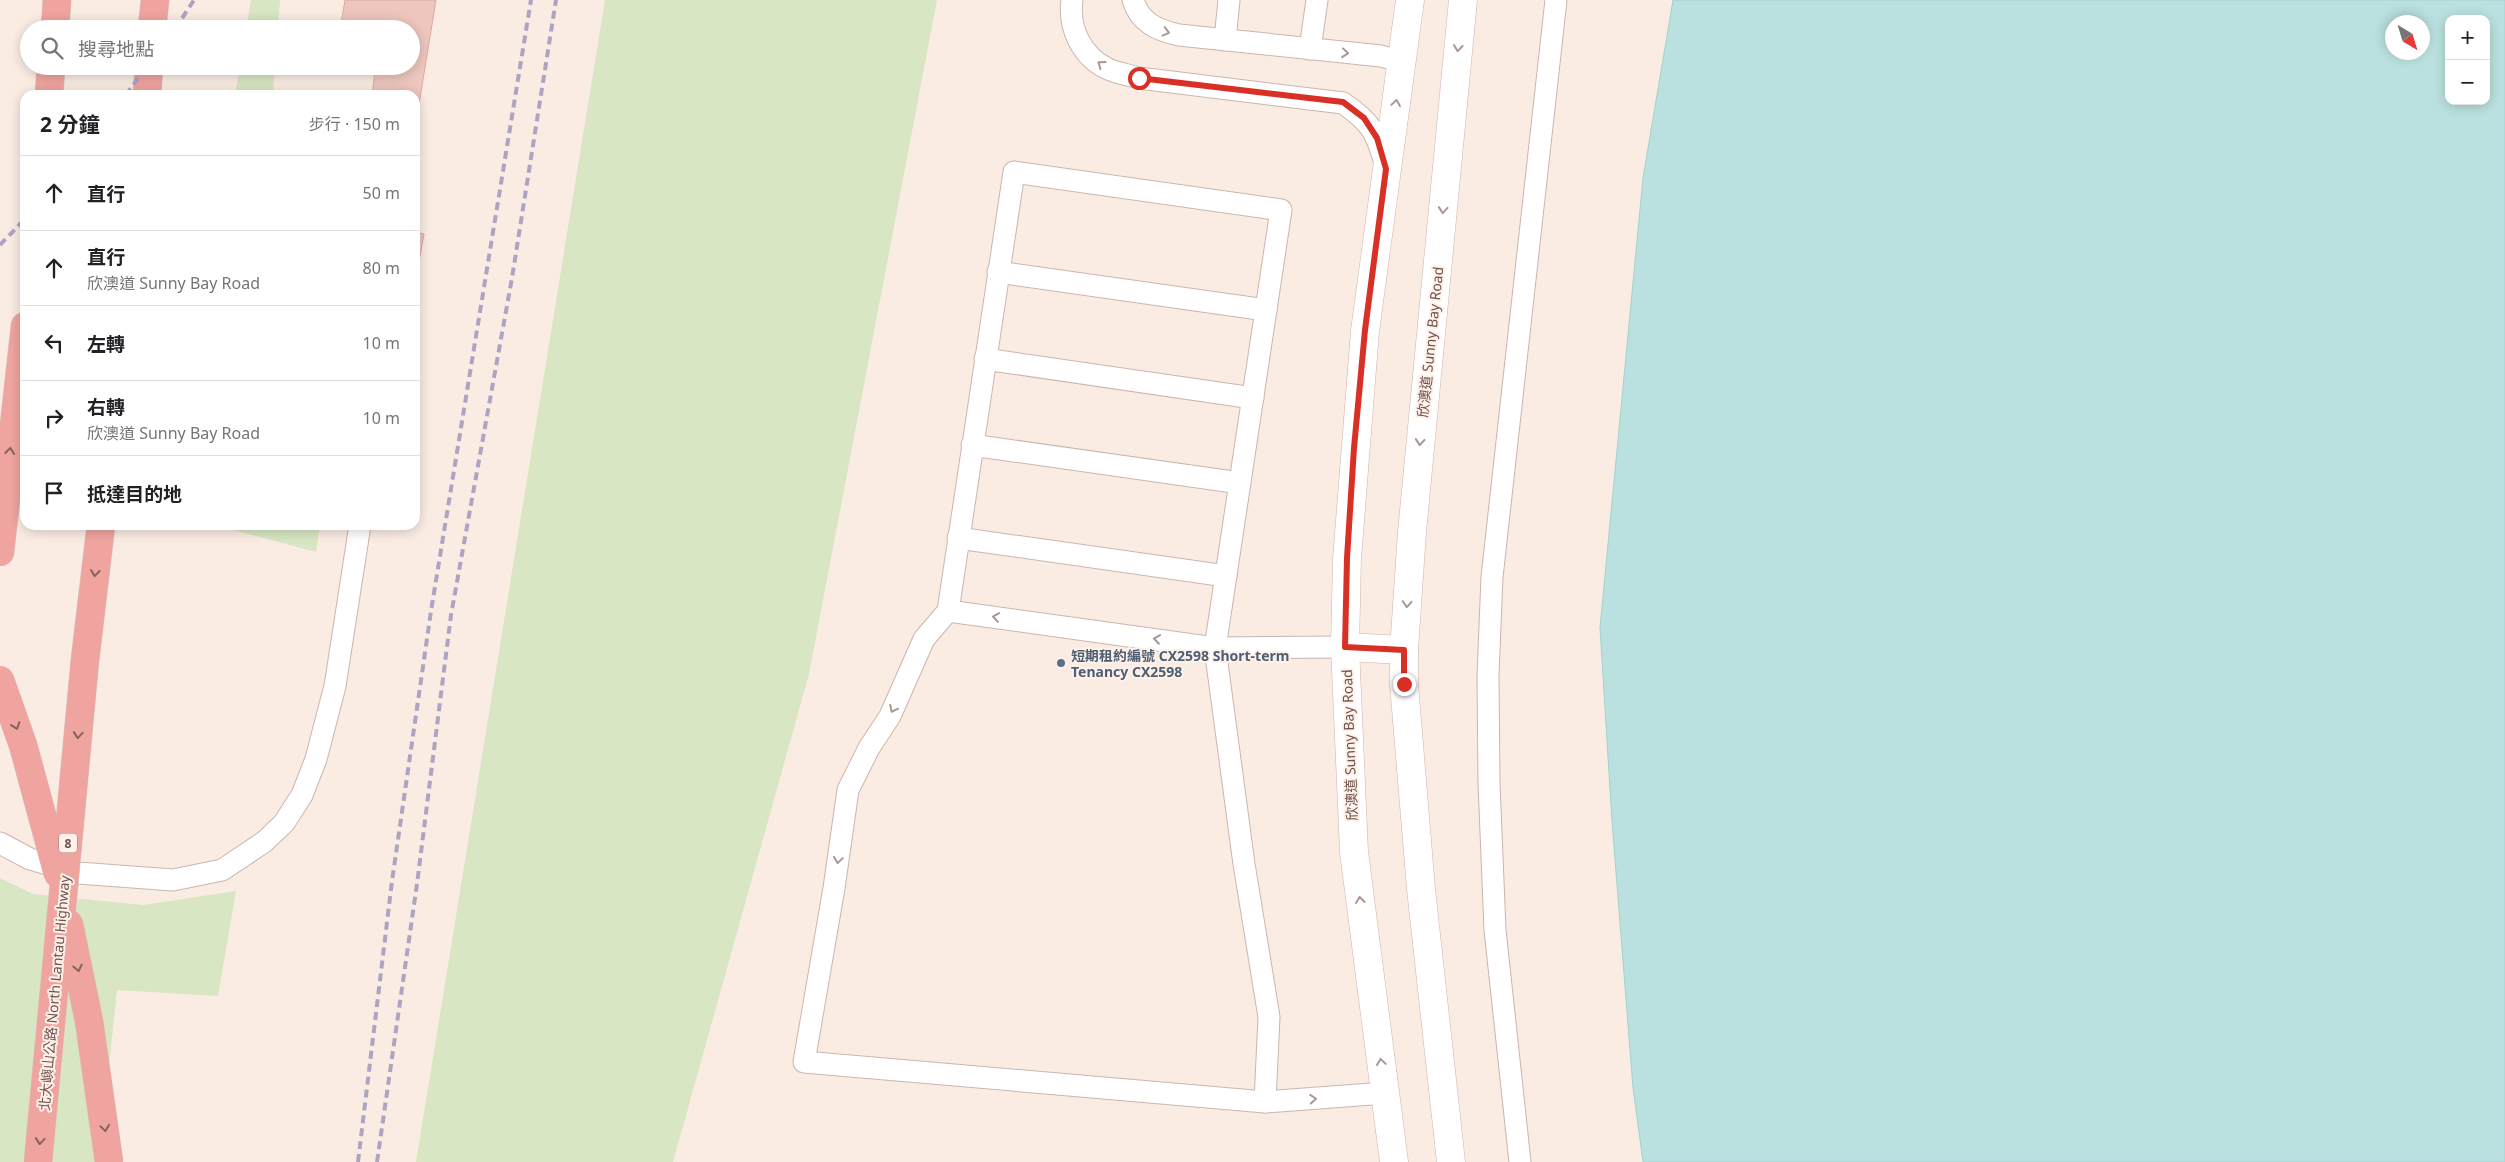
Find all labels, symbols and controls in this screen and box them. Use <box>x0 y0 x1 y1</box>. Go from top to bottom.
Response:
north arrow <box>2385 15 2430 60</box>
map controls <box>2445 15 2490 105</box>
button: + <box>2445 15 2490 60</box>
search box <box>20 20 420 75</box>
one-way arrow <box>1162 26 1171 37</box>
icon: search <box>38 34 66 62</box>
text: 搜尋地點 <box>78 36 154 62</box>
one-way arrow <box>1453 45 1464 53</box>
one-way arrow <box>1341 47 1349 58</box>
button: − <box>2445 60 2490 105</box>
one-way arrow <box>1097 61 1107 70</box>
route start <box>1128 67 1151 90</box>
one-way arrow <box>1390 99 1400 108</box>
text: 2 分鐘 <box>40 110 99 138</box>
text: 步行 · 150 m <box>309 113 400 135</box>
icon: ahead <box>40 179 68 207</box>
text: 直行 <box>87 181 125 207</box>
text: 50 m <box>363 182 400 204</box>
one-way arrow <box>1438 207 1449 215</box>
text: 直行 <box>87 244 125 270</box>
icon: ahead <box>40 254 68 282</box>
text: 80 m <box>363 257 400 279</box>
street label: 欣澳道 Sunny Bay Road <box>1413 266 1447 418</box>
text: 欣澳道 Sunny Bay Road <box>87 272 260 294</box>
icon: left <box>40 329 68 357</box>
text: 左轉 <box>87 331 125 357</box>
text: 10 m <box>363 332 400 354</box>
text: 右轉 <box>87 394 125 420</box>
icon: right <box>40 404 68 432</box>
text: 10 m <box>363 407 400 429</box>
text: 欣澳道 Sunny Bay Road <box>87 422 260 444</box>
one-way arrow <box>1415 438 1426 446</box>
one-way arrow <box>5 447 16 455</box>
icon: arrive <box>40 479 68 507</box>
text: 抵達目的地 <box>87 481 182 507</box>
one-way arrow <box>91 569 101 578</box>
one-way arrow <box>1402 600 1413 608</box>
one-way arrow <box>992 612 1000 623</box>
one-way arrow <box>1153 635 1161 645</box>
place label: 短期租約編號 CX2598 Short-term Tenancy CX2598 <box>1071 646 1289 681</box>
marker: 短期租約編號 CX2598 Short-term Tenancy CX2598 <box>1055 657 1067 669</box>
street label: 欣澳道 Sunny Bay Road <box>1337 669 1361 821</box>
route end <box>1393 673 1416 696</box>
one-way arrow <box>889 704 899 713</box>
one-way arrow <box>10 721 20 729</box>
one-way arrow <box>73 731 84 739</box>
road number: 8 <box>59 834 77 852</box>
one-way arrow <box>834 855 844 864</box>
street label: 北大嶼山公路 North Lantau Highway <box>34 874 74 1111</box>
one-way arrow <box>1355 896 1366 904</box>
one-way arrow <box>72 963 83 972</box>
one-way arrow <box>1376 1057 1386 1066</box>
one-way arrow <box>1310 1093 1318 1104</box>
one-way arrow <box>99 1124 110 1132</box>
one-way arrow <box>35 1137 46 1145</box>

